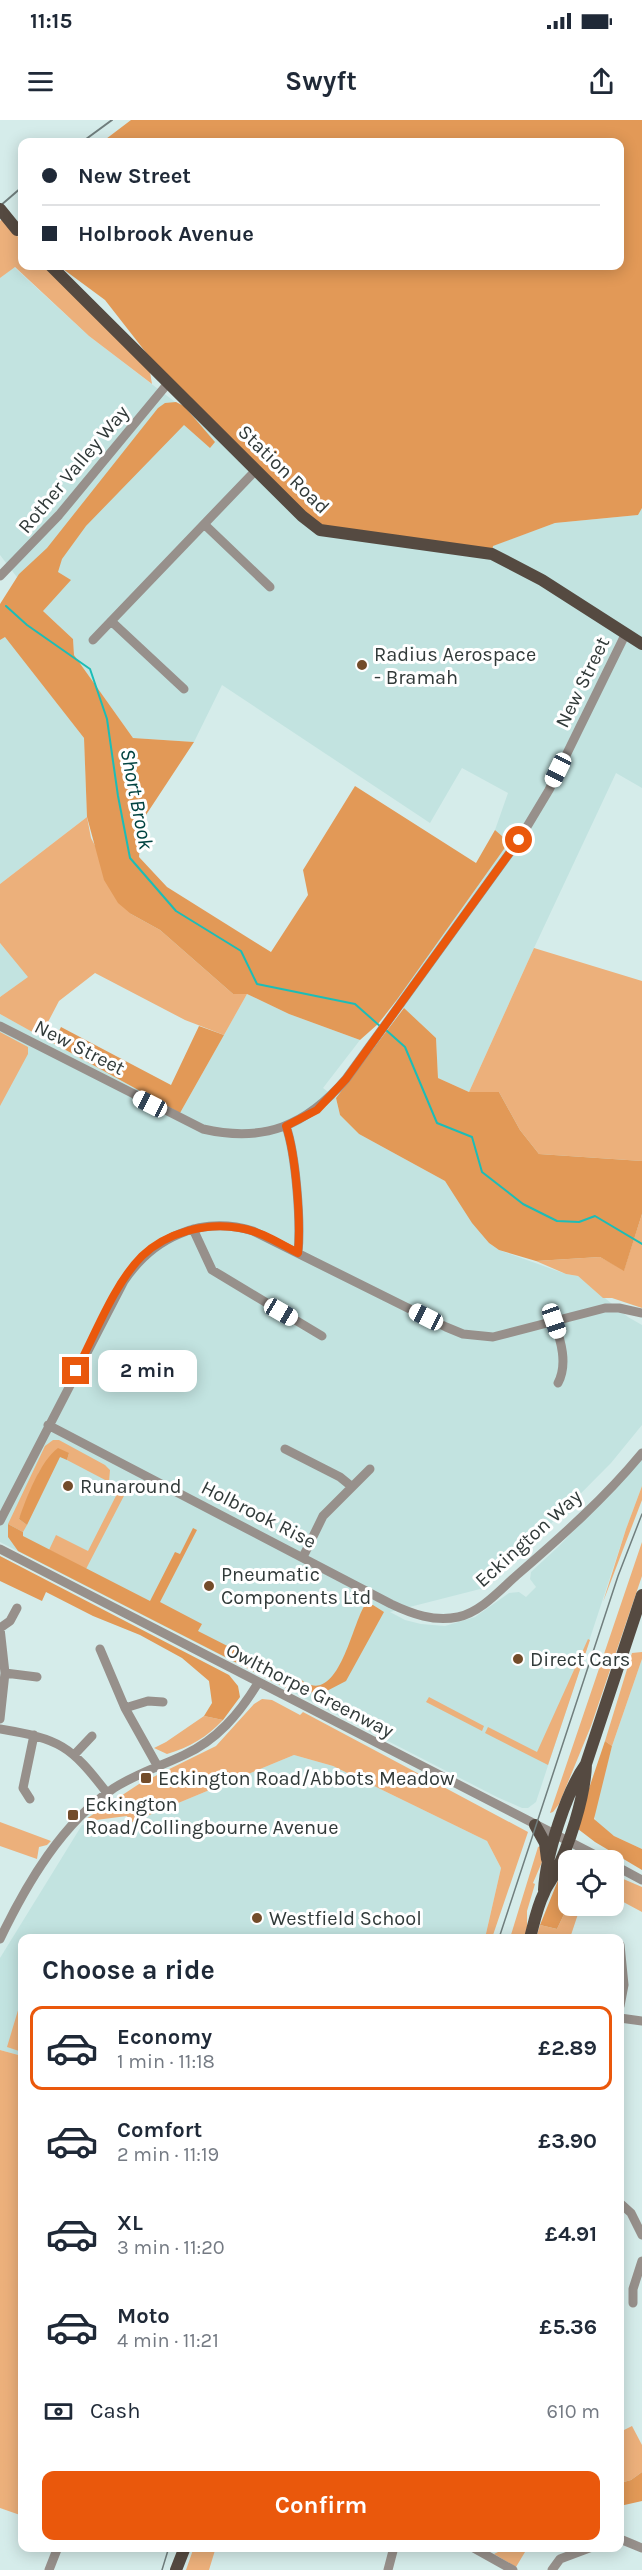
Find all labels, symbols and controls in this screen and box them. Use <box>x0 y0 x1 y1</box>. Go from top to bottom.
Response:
text: 11:15 <box>30 8 72 34</box>
icon: menu <box>24 65 57 98</box>
text: Swyft <box>285 65 357 97</box>
icon: share <box>585 65 618 98</box>
text: New Street <box>78 163 191 189</box>
text: Holbrook Avenue <box>78 221 254 247</box>
street label: Rother Valley Way <box>13 401 134 538</box>
street label: Station Road <box>233 420 334 519</box>
street label: New Street <box>551 633 614 731</box>
place label: Radius Aerospace - Bramah <box>374 643 536 689</box>
marker: Radius Aerospace - Bramah <box>355 658 369 672</box>
water label: Short Brook <box>115 747 159 852</box>
car <box>542 750 574 790</box>
route start <box>505 826 532 853</box>
street label: New Street <box>31 1015 129 1080</box>
car <box>130 1088 170 1120</box>
car <box>261 1295 301 1329</box>
car <box>406 1301 446 1333</box>
car <box>540 1301 568 1341</box>
callout: 2 min <box>97 1350 196 1392</box>
route end <box>62 1357 89 1384</box>
text: 2 min <box>120 1359 175 1382</box>
place label: Runaround <box>80 1475 182 1498</box>
street label: Holbrook Rise <box>197 1476 320 1553</box>
marker: Runaround <box>61 1479 75 1493</box>
street label: Eckington Way <box>470 1485 586 1592</box>
place label: Pneumatic Components Ltd <box>221 1563 371 1609</box>
marker: Pneumatic Components Ltd <box>202 1579 216 1593</box>
street label: Owlthorpe Greenway <box>222 1638 397 1743</box>
place label: Direct Cars <box>530 1648 630 1671</box>
marker: Direct Cars <box>511 1652 525 1666</box>
place label: Eckington Road/Abbots Meadow <box>158 1767 455 1790</box>
marker: Eckington Road/Abbots Meadow <box>139 1771 153 1785</box>
place label: Eckington Road/Collingbourne Avenue <box>85 1793 338 1839</box>
marker: Eckington Road/Collingbourne Avenue <box>66 1808 80 1822</box>
map controls <box>558 1850 624 1916</box>
button: locate <box>558 1850 624 1916</box>
place label: Westfield School <box>269 1907 422 1930</box>
marker: Westfield School <box>250 1911 264 1925</box>
text: Choose a ride <box>42 1954 215 1986</box>
icon: car <box>45 2021 99 2075</box>
text: Economy <box>117 2024 212 2050</box>
text: £2.89 <box>538 2035 597 2061</box>
text: 1 min · 11:18 <box>117 2050 215 2073</box>
icon: car <box>45 2114 99 2168</box>
text: Comfort <box>117 2117 202 2143</box>
text: £3.90 <box>538 2128 597 2154</box>
text: 2 min · 11:19 <box>117 2143 219 2166</box>
icon: car <box>45 2207 99 2261</box>
text: XL <box>117 2210 143 2236</box>
text: £4.91 <box>545 2221 597 2247</box>
text: 3 min · 11:20 <box>117 2236 225 2259</box>
icon: car <box>45 2300 99 2354</box>
text: Moto <box>117 2303 170 2329</box>
text: £5.36 <box>539 2314 597 2340</box>
text: 4 min · 11:21 <box>117 2329 219 2352</box>
icon: cash <box>42 2395 75 2428</box>
text: Cash <box>90 2398 140 2424</box>
text: 610 m <box>547 2400 600 2423</box>
button: Confirm <box>42 2471 600 2540</box>

